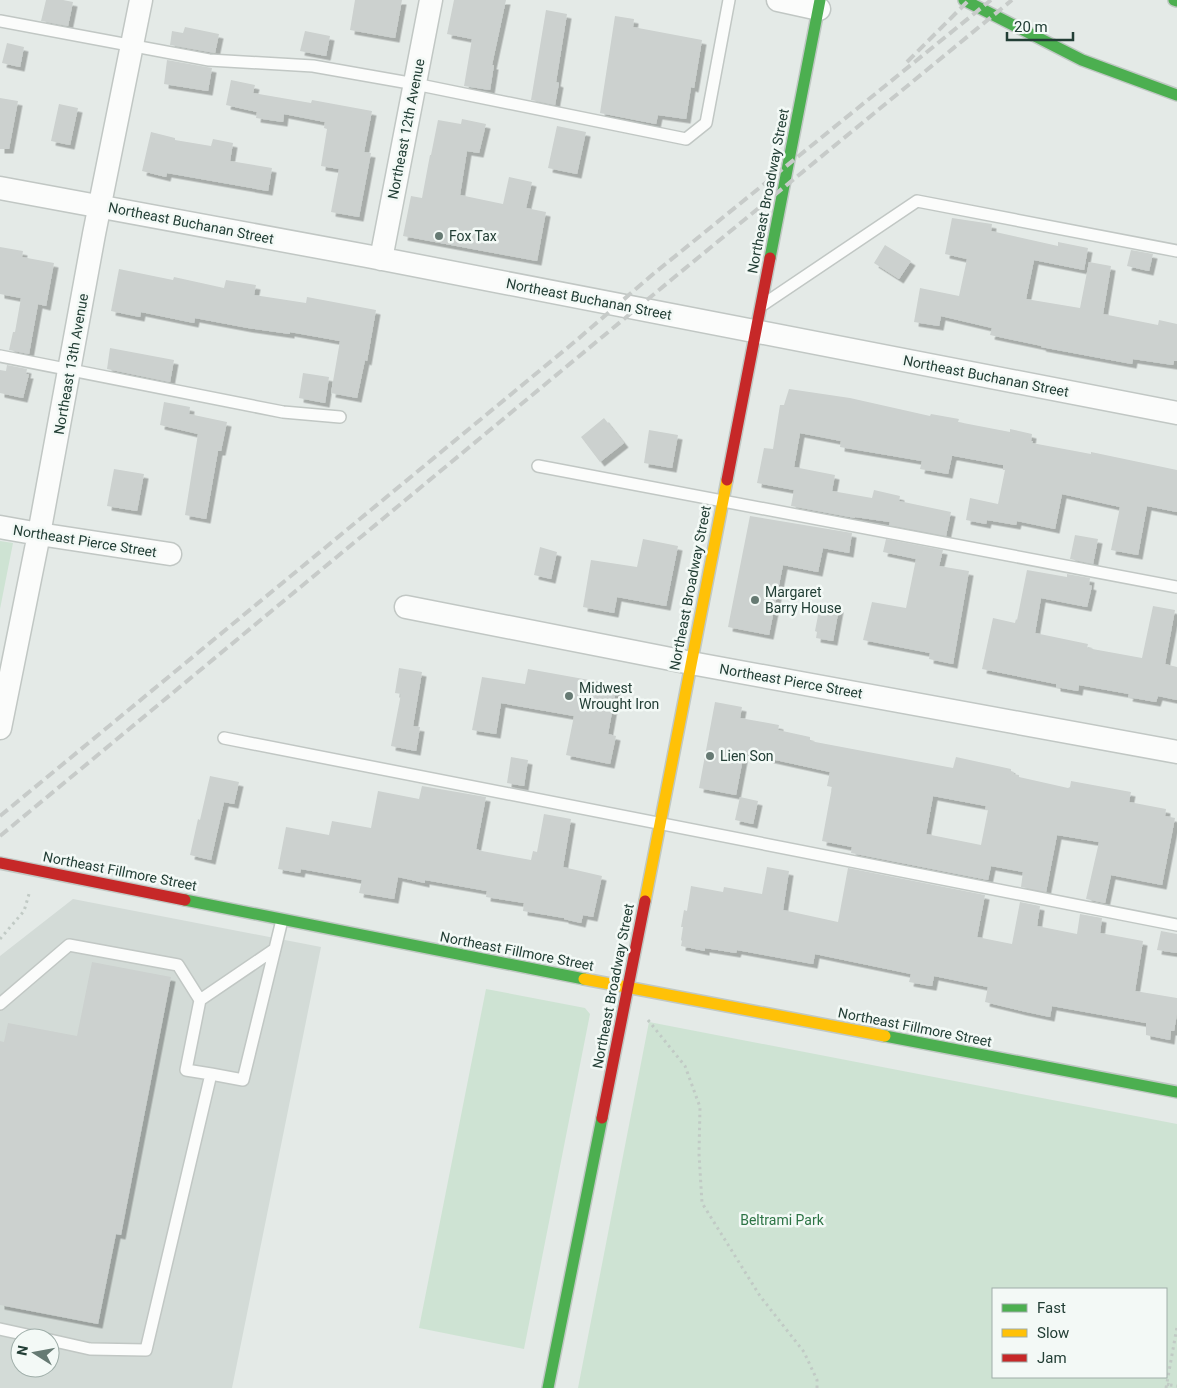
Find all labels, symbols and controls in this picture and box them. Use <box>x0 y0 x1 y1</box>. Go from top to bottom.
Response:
scale bar <box>1007 10 1073 42</box>
text: 20 m <box>1014 18 1048 36</box>
street label: Northeast 12th Avenue <box>385 57 427 201</box>
street label: Northeast Broadway Street <box>744 107 792 275</box>
street label: Northeast Buchanan Street <box>107 199 276 247</box>
place label: Fox Tax <box>449 228 497 244</box>
marker: Fox Tax <box>433 230 445 242</box>
street label: Northeast Buchanan Street <box>505 275 674 323</box>
street label: Northeast 13th Avenue <box>51 292 91 436</box>
street label: Northeast Buchanan Street <box>902 352 1071 400</box>
street label: Northeast Broadway Street <box>666 504 714 672</box>
street label: Northeast Pierce Street <box>12 522 158 560</box>
place label: Margaret Barry House <box>765 584 841 616</box>
marker: Margaret Barry House <box>749 594 761 606</box>
street label: Northeast Pierce Street <box>718 661 864 702</box>
place label: Midwest Wrought Iron <box>579 680 659 712</box>
marker: Midwest Wrought Iron <box>563 690 575 702</box>
place label: Lien Son <box>720 748 774 764</box>
marker: Lien Son <box>704 750 716 762</box>
street label: Northeast Fillmore Street <box>42 848 199 894</box>
street label: Northeast Broadway Street <box>589 902 637 1070</box>
street label: Northeast Fillmore Street <box>439 928 596 974</box>
street label: Northeast Fillmore Street <box>837 1004 994 1050</box>
park label: Beltrami Park <box>740 1212 825 1228</box>
legend <box>992 1288 1167 1378</box>
text: Fast <box>1037 1299 1066 1317</box>
text: Slow <box>1037 1324 1069 1342</box>
north arrow <box>10 1328 60 1378</box>
text: N <box>13 1344 31 1357</box>
text: Jam <box>1037 1349 1067 1367</box>

